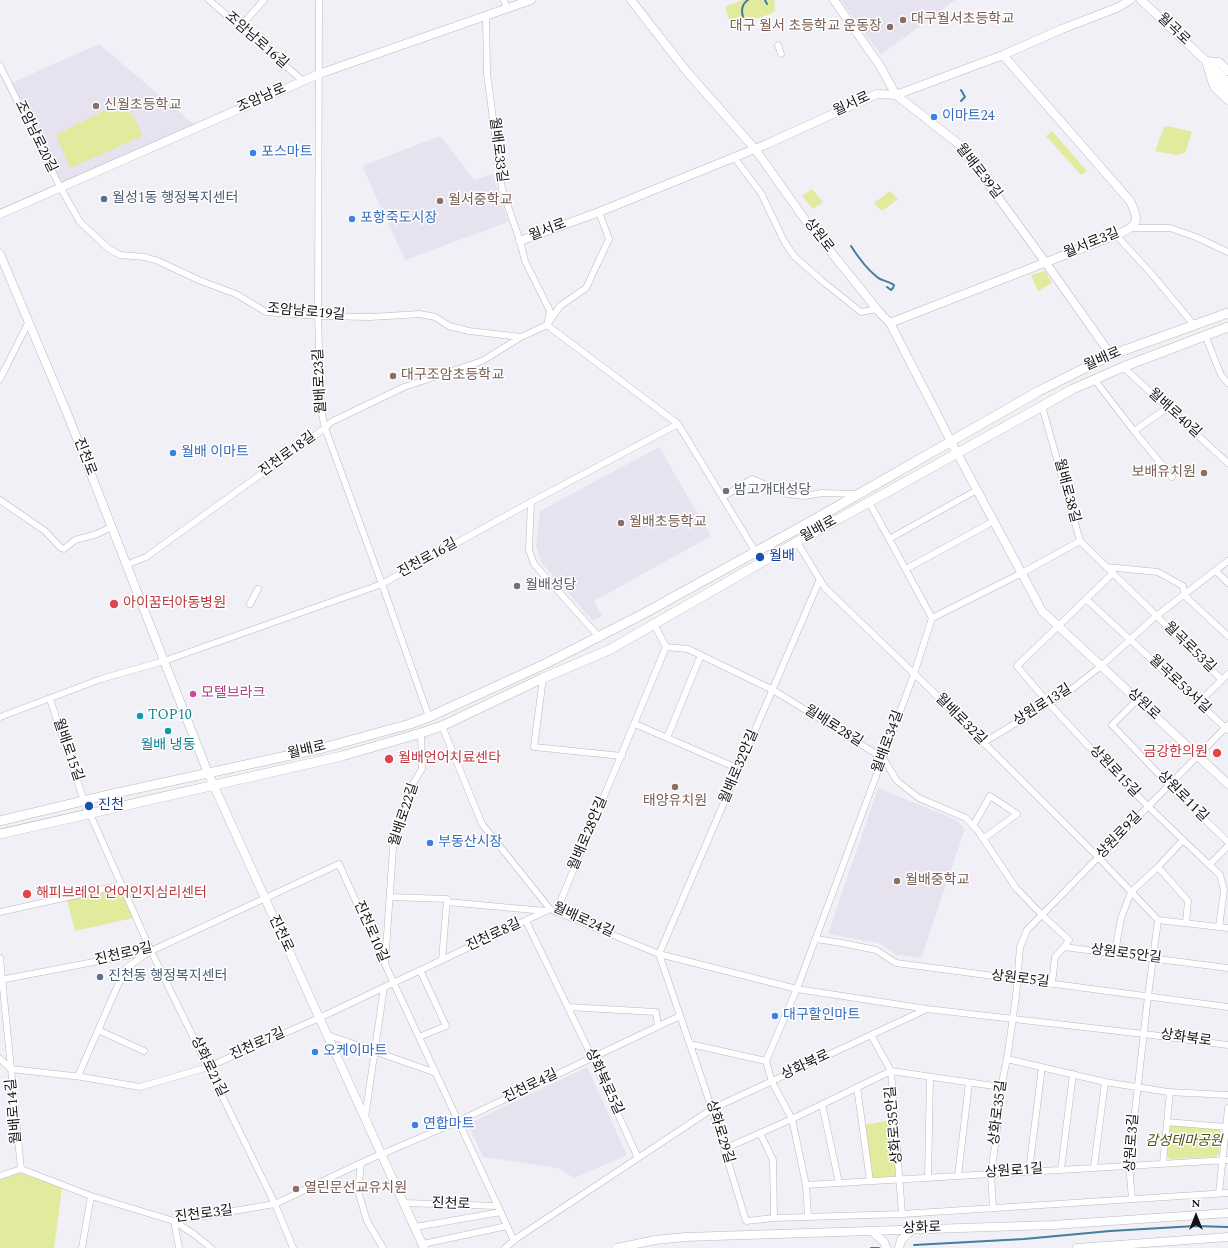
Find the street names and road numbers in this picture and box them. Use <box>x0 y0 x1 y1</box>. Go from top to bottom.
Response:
street label: 조암남로16길 <box>221 9 291 73</box>
street label: 월곡로 <box>1153 11 1193 49</box>
street label: 조암남로 <box>235 81 289 117</box>
street label: 월서로 <box>831 89 873 121</box>
street label: 조암남로20길 <box>10 98 60 176</box>
street label: 월배로33길 <box>485 116 509 184</box>
street label: 월배로39길 <box>951 141 1005 203</box>
street label: 월서로 <box>527 216 569 246</box>
street label: 상원로 <box>799 216 837 256</box>
street label: 월서로3길 <box>1062 225 1122 263</box>
street label: 조암남로19길 <box>266 301 346 325</box>
street label: 월배로 <box>1082 344 1124 376</box>
street label: 월배로23길 <box>311 348 331 414</box>
street label: 월배로40길 <box>1144 386 1204 442</box>
street label: 진천로18길 <box>257 429 319 481</box>
street label: 진천로 <box>69 436 99 478</box>
street label: 월배로38길 <box>1049 457 1083 525</box>
street label: 월배로 <box>798 513 840 547</box>
street label: 진천로16길 <box>395 536 461 582</box>
street label: 월곡로53길 <box>1160 619 1218 677</box>
street label: 월곡로53서길 <box>1145 652 1213 718</box>
street label: 상원로13길 <box>1011 682 1075 730</box>
street label: 상원로 <box>1123 686 1163 724</box>
street label: 월배로32길 <box>931 691 989 749</box>
street label: 월배로28길 <box>801 703 865 751</box>
street label: 월배로34길 <box>870 708 908 776</box>
street label: 월배로15길 <box>48 716 86 784</box>
street label: 월배로32안길 <box>717 728 763 806</box>
street label: 월배로 <box>286 738 328 764</box>
street label: 상원로15길 <box>1085 743 1143 801</box>
street label: 상원로11길 <box>1153 768 1211 826</box>
street label: 월배로22길 <box>387 781 423 849</box>
street label: 월배로28안길 <box>566 795 612 873</box>
street label: 상원로9길 <box>1094 809 1146 863</box>
street label: 진천로10길 <box>349 899 391 965</box>
street label: 월배로24길 <box>550 900 616 942</box>
street label: 진천로 <box>264 913 296 955</box>
street label: 진천로8길 <box>464 916 524 956</box>
street label: 진천로9길 <box>94 940 154 970</box>
street label: 상원로5안길 <box>1090 942 1162 968</box>
street label: 상원로5길 <box>990 968 1050 992</box>
street label: 진천로7길 <box>228 1025 288 1065</box>
street label: 상화북로 <box>1159 1027 1213 1051</box>
street label: 상화로21길 <box>186 1034 230 1100</box>
street label: 상화북로5길 <box>580 1046 626 1118</box>
street label: 상화북로 <box>779 1048 833 1084</box>
street label: 진천로4길 <box>501 1067 561 1107</box>
street label: 월배로14길 <box>4 1078 26 1144</box>
street label: 상화로35길 <box>987 1079 1011 1147</box>
street label: 상화로35안길 <box>883 1085 907 1165</box>
street label: 상화로29길 <box>701 1098 737 1166</box>
street label: 상원로3길 <box>1123 1113 1143 1173</box>
street label: 상원로1길 <box>984 1162 1044 1182</box>
street label: 진천로 <box>431 1196 471 1214</box>
street label: 진천로3길 <box>174 1203 234 1227</box>
street label: 상화로 <box>902 1220 942 1238</box>

